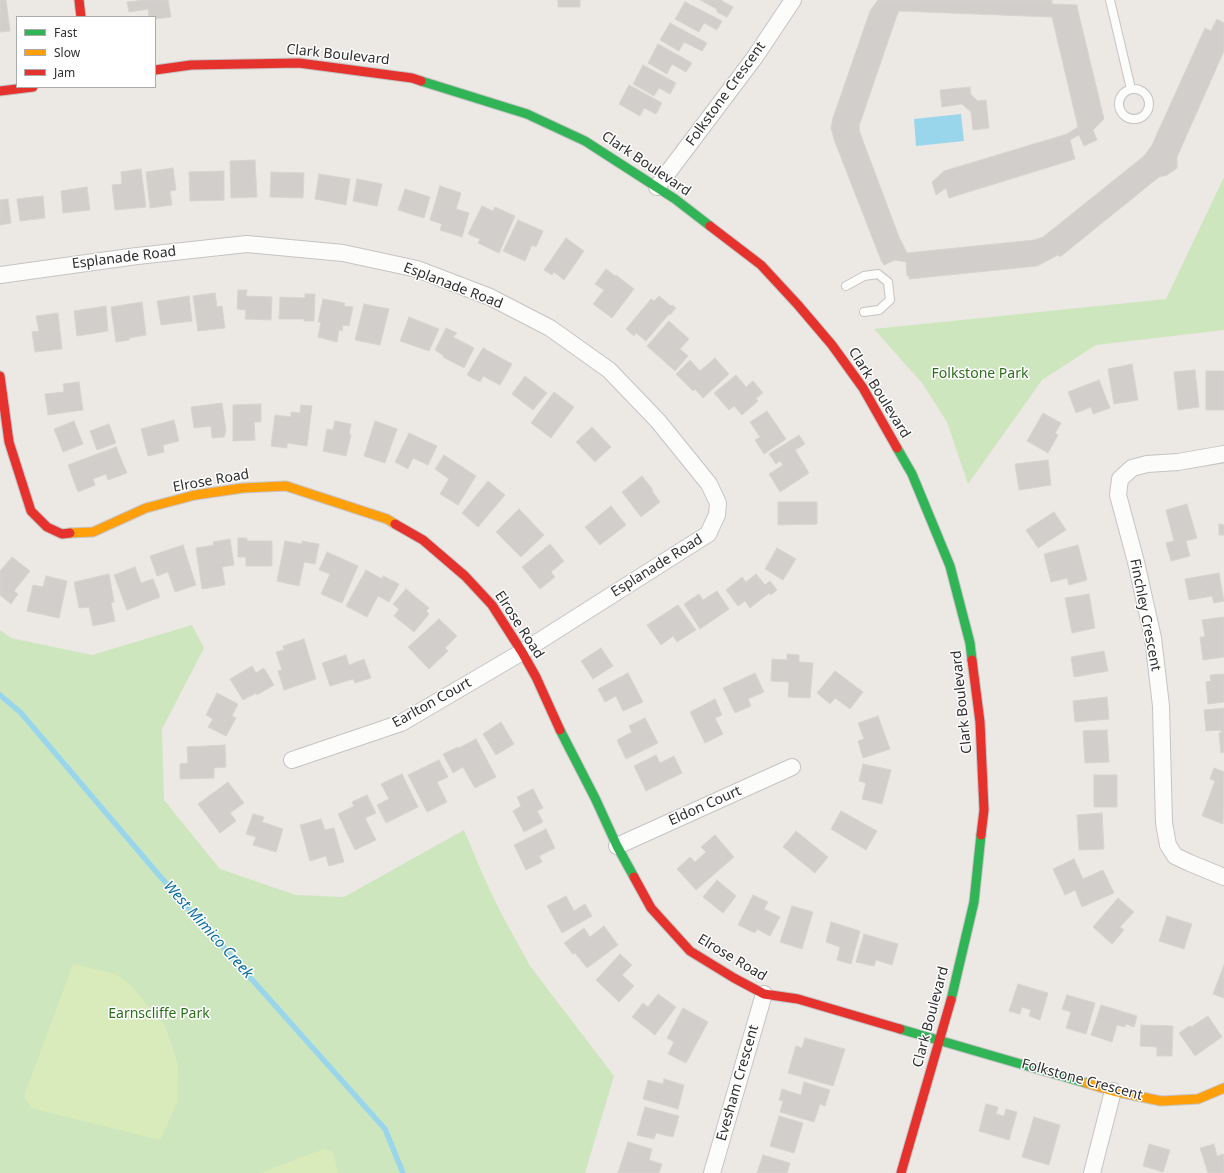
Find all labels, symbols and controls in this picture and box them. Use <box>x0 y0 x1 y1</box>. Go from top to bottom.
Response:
legend <box>16 16 156 88</box>
text: Fast <box>54 24 77 41</box>
street label: Folkstone Crescent <box>683 39 769 149</box>
street label: Clark Boulevard <box>286 41 390 69</box>
text: Slow <box>54 44 80 61</box>
text: Jam <box>54 64 75 81</box>
street label: Clark Boulevard <box>598 128 694 200</box>
street label: Esplanade Road <box>71 243 177 273</box>
street label: Esplanade Road <box>401 259 505 313</box>
street label: Clark Boulevard <box>844 345 914 441</box>
park label: Folkstone Park <box>932 366 1028 382</box>
street label: Elrose Road <box>172 466 250 496</box>
street label: Esplanade Road <box>608 531 706 601</box>
street label: Finchley Crescent <box>1126 557 1164 673</box>
street label: Elrose Road <box>491 588 547 662</box>
street label: Clark Boulevard <box>948 650 976 754</box>
street label: Earlton Court <box>390 674 474 732</box>
street label: Eldon Court <box>666 783 744 829</box>
water label: West Mimico Creek <box>160 878 256 982</box>
street label: Elrose Road <box>695 931 769 985</box>
street label: Clark Boulevard <box>909 965 953 1069</box>
park label: Earnscliffe Park <box>108 1006 210 1022</box>
street label: Evesham Crescent <box>713 1023 763 1143</box>
street label: Folkstone Crescent <box>1020 1056 1144 1104</box>

